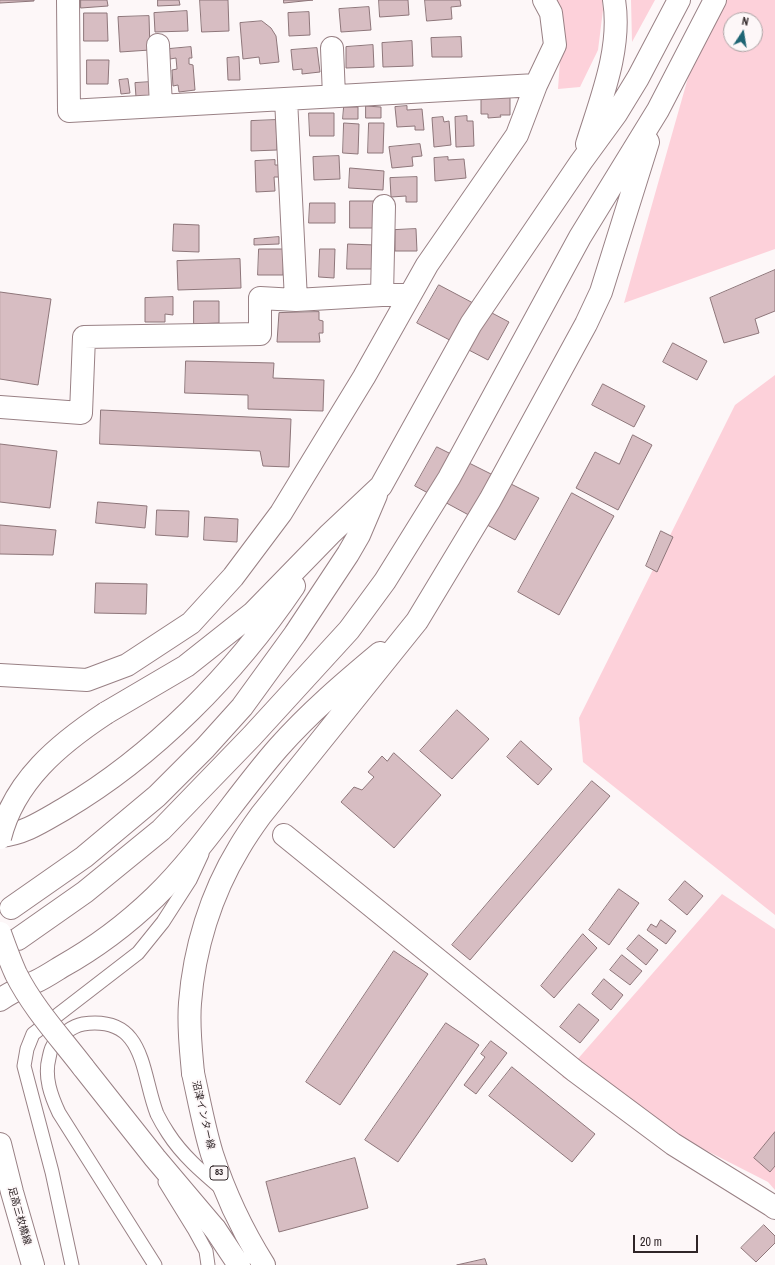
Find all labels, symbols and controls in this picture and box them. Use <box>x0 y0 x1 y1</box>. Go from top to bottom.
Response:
north arrow <box>723 12 763 52</box>
text: N <box>741 14 750 29</box>
street label: 沼津インター線 <box>189 1080 217 1150</box>
road number: 83 <box>210 1166 228 1180</box>
street label: 足高三枚橋線 <box>5 1186 33 1246</box>
scale bar <box>635 1227 700 1253</box>
text: 20 m <box>640 1234 662 1250</box>

